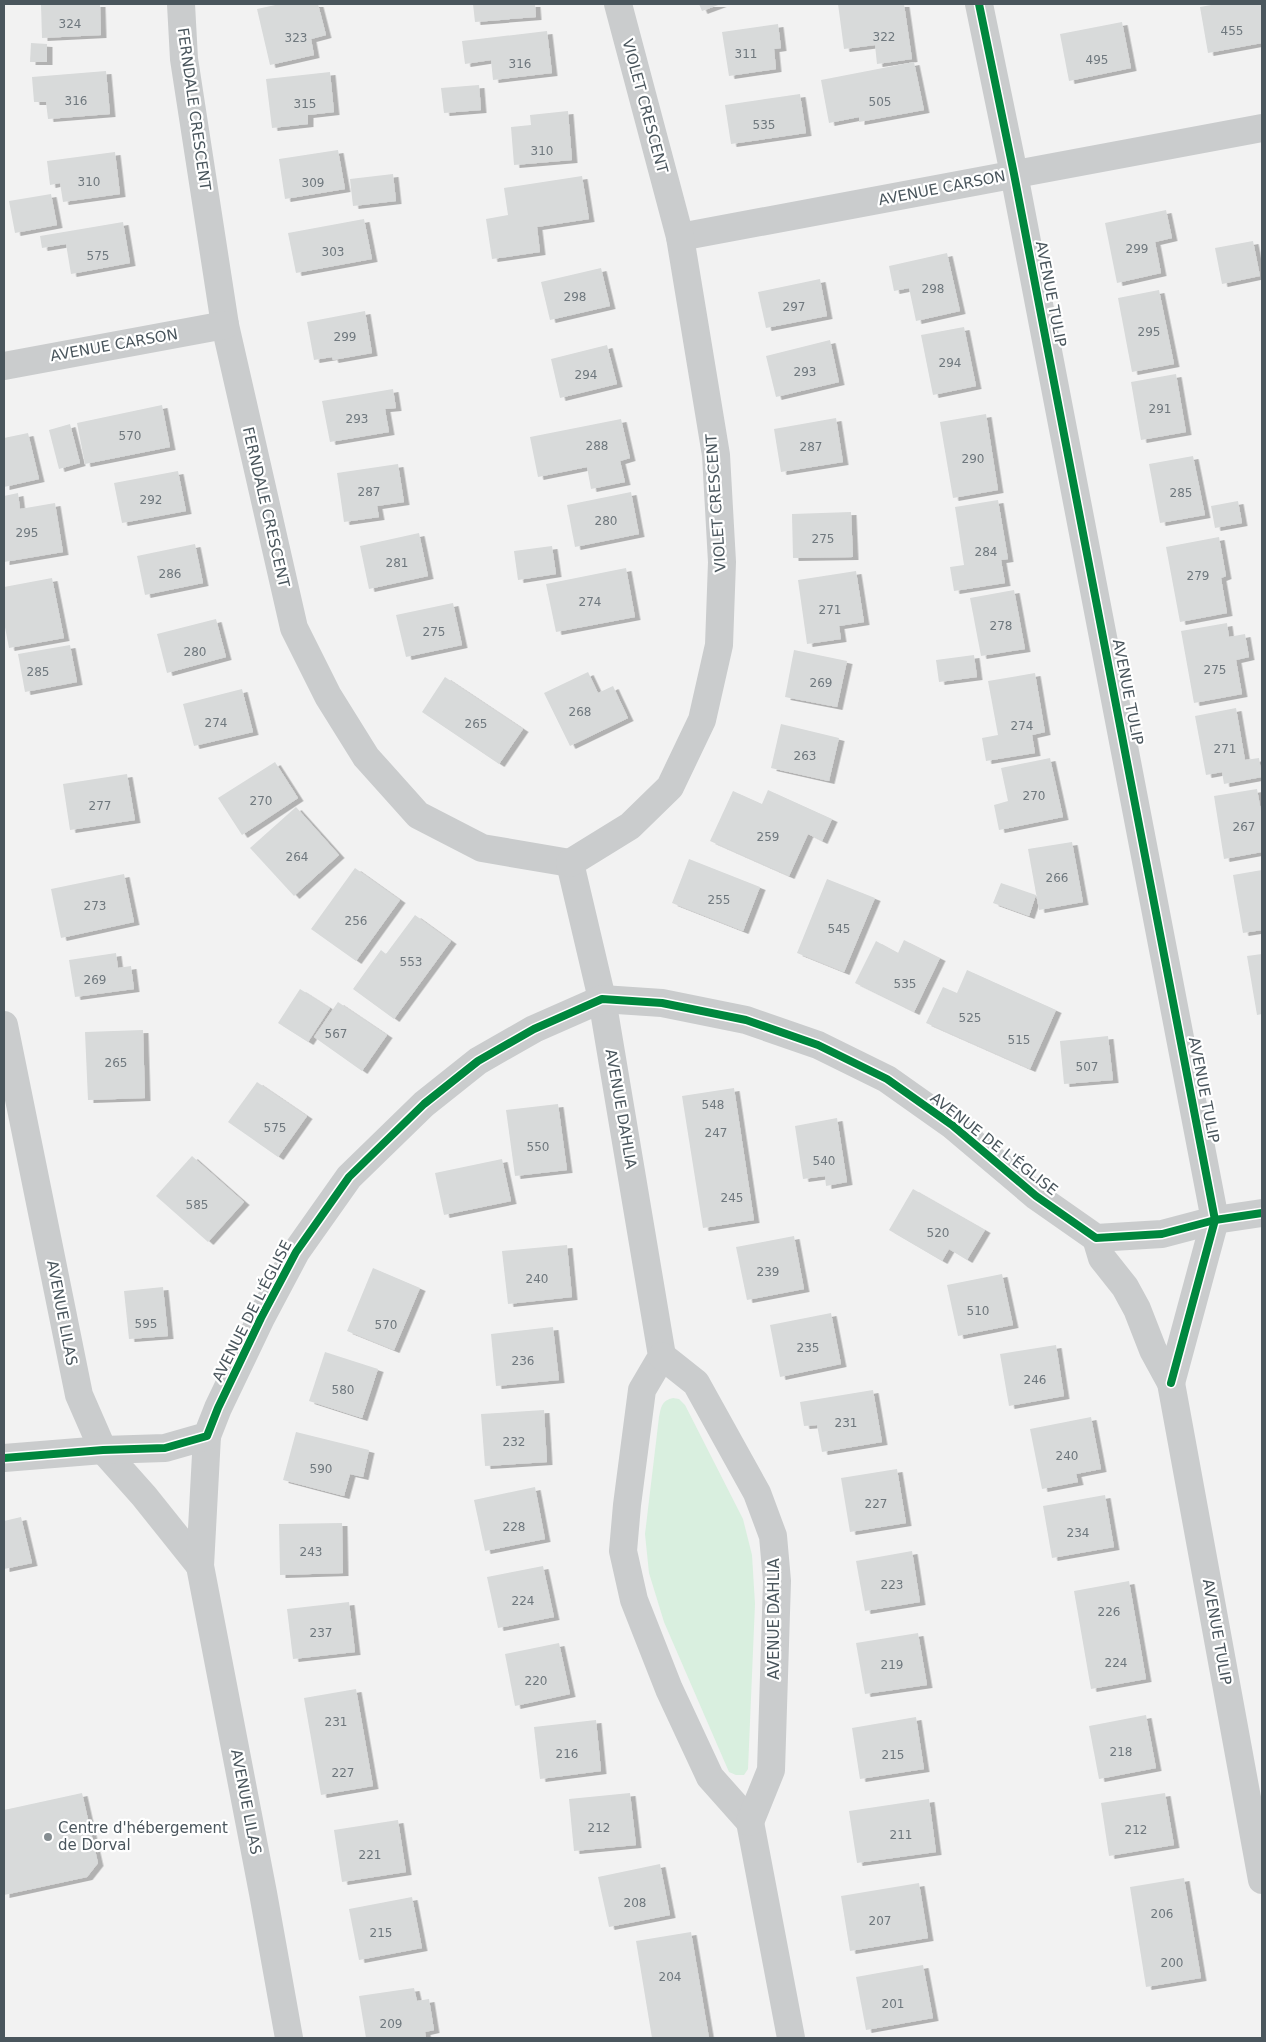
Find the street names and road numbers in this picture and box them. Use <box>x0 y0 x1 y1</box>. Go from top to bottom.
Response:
street label: FERNDALE CRESCENT <box>174 26 214 192</box>
street label: VIOLET CRESCENT <box>618 37 672 176</box>
street label: AVENUE CARSON <box>877 167 1007 209</box>
street label: AVENUE TULIP <box>1032 240 1070 348</box>
street label: AVENUE CARSON <box>49 325 179 365</box>
street label: FERNDALE CRESCENT <box>239 425 293 590</box>
street label: VIOLET CRESCENT <box>702 432 730 573</box>
street label: AVENUE TULIP <box>1109 638 1147 746</box>
street label: AVENUE TULIP <box>1185 1036 1223 1144</box>
street label: AVENUE DAHLIA <box>602 1048 641 1171</box>
street label: AVENUE DE L'ÉGLISE <box>927 1088 1062 1199</box>
street label: AVENUE DE L'ÉGLISE <box>208 1237 296 1385</box>
street label: AVENUE LILAS <box>43 1259 81 1367</box>
street label: AVENUE DAHLIA <box>765 1558 783 1680</box>
street label: AVENUE TULIP <box>1199 1578 1235 1686</box>
street label: AVENUE LILAS <box>227 1748 265 1856</box>

